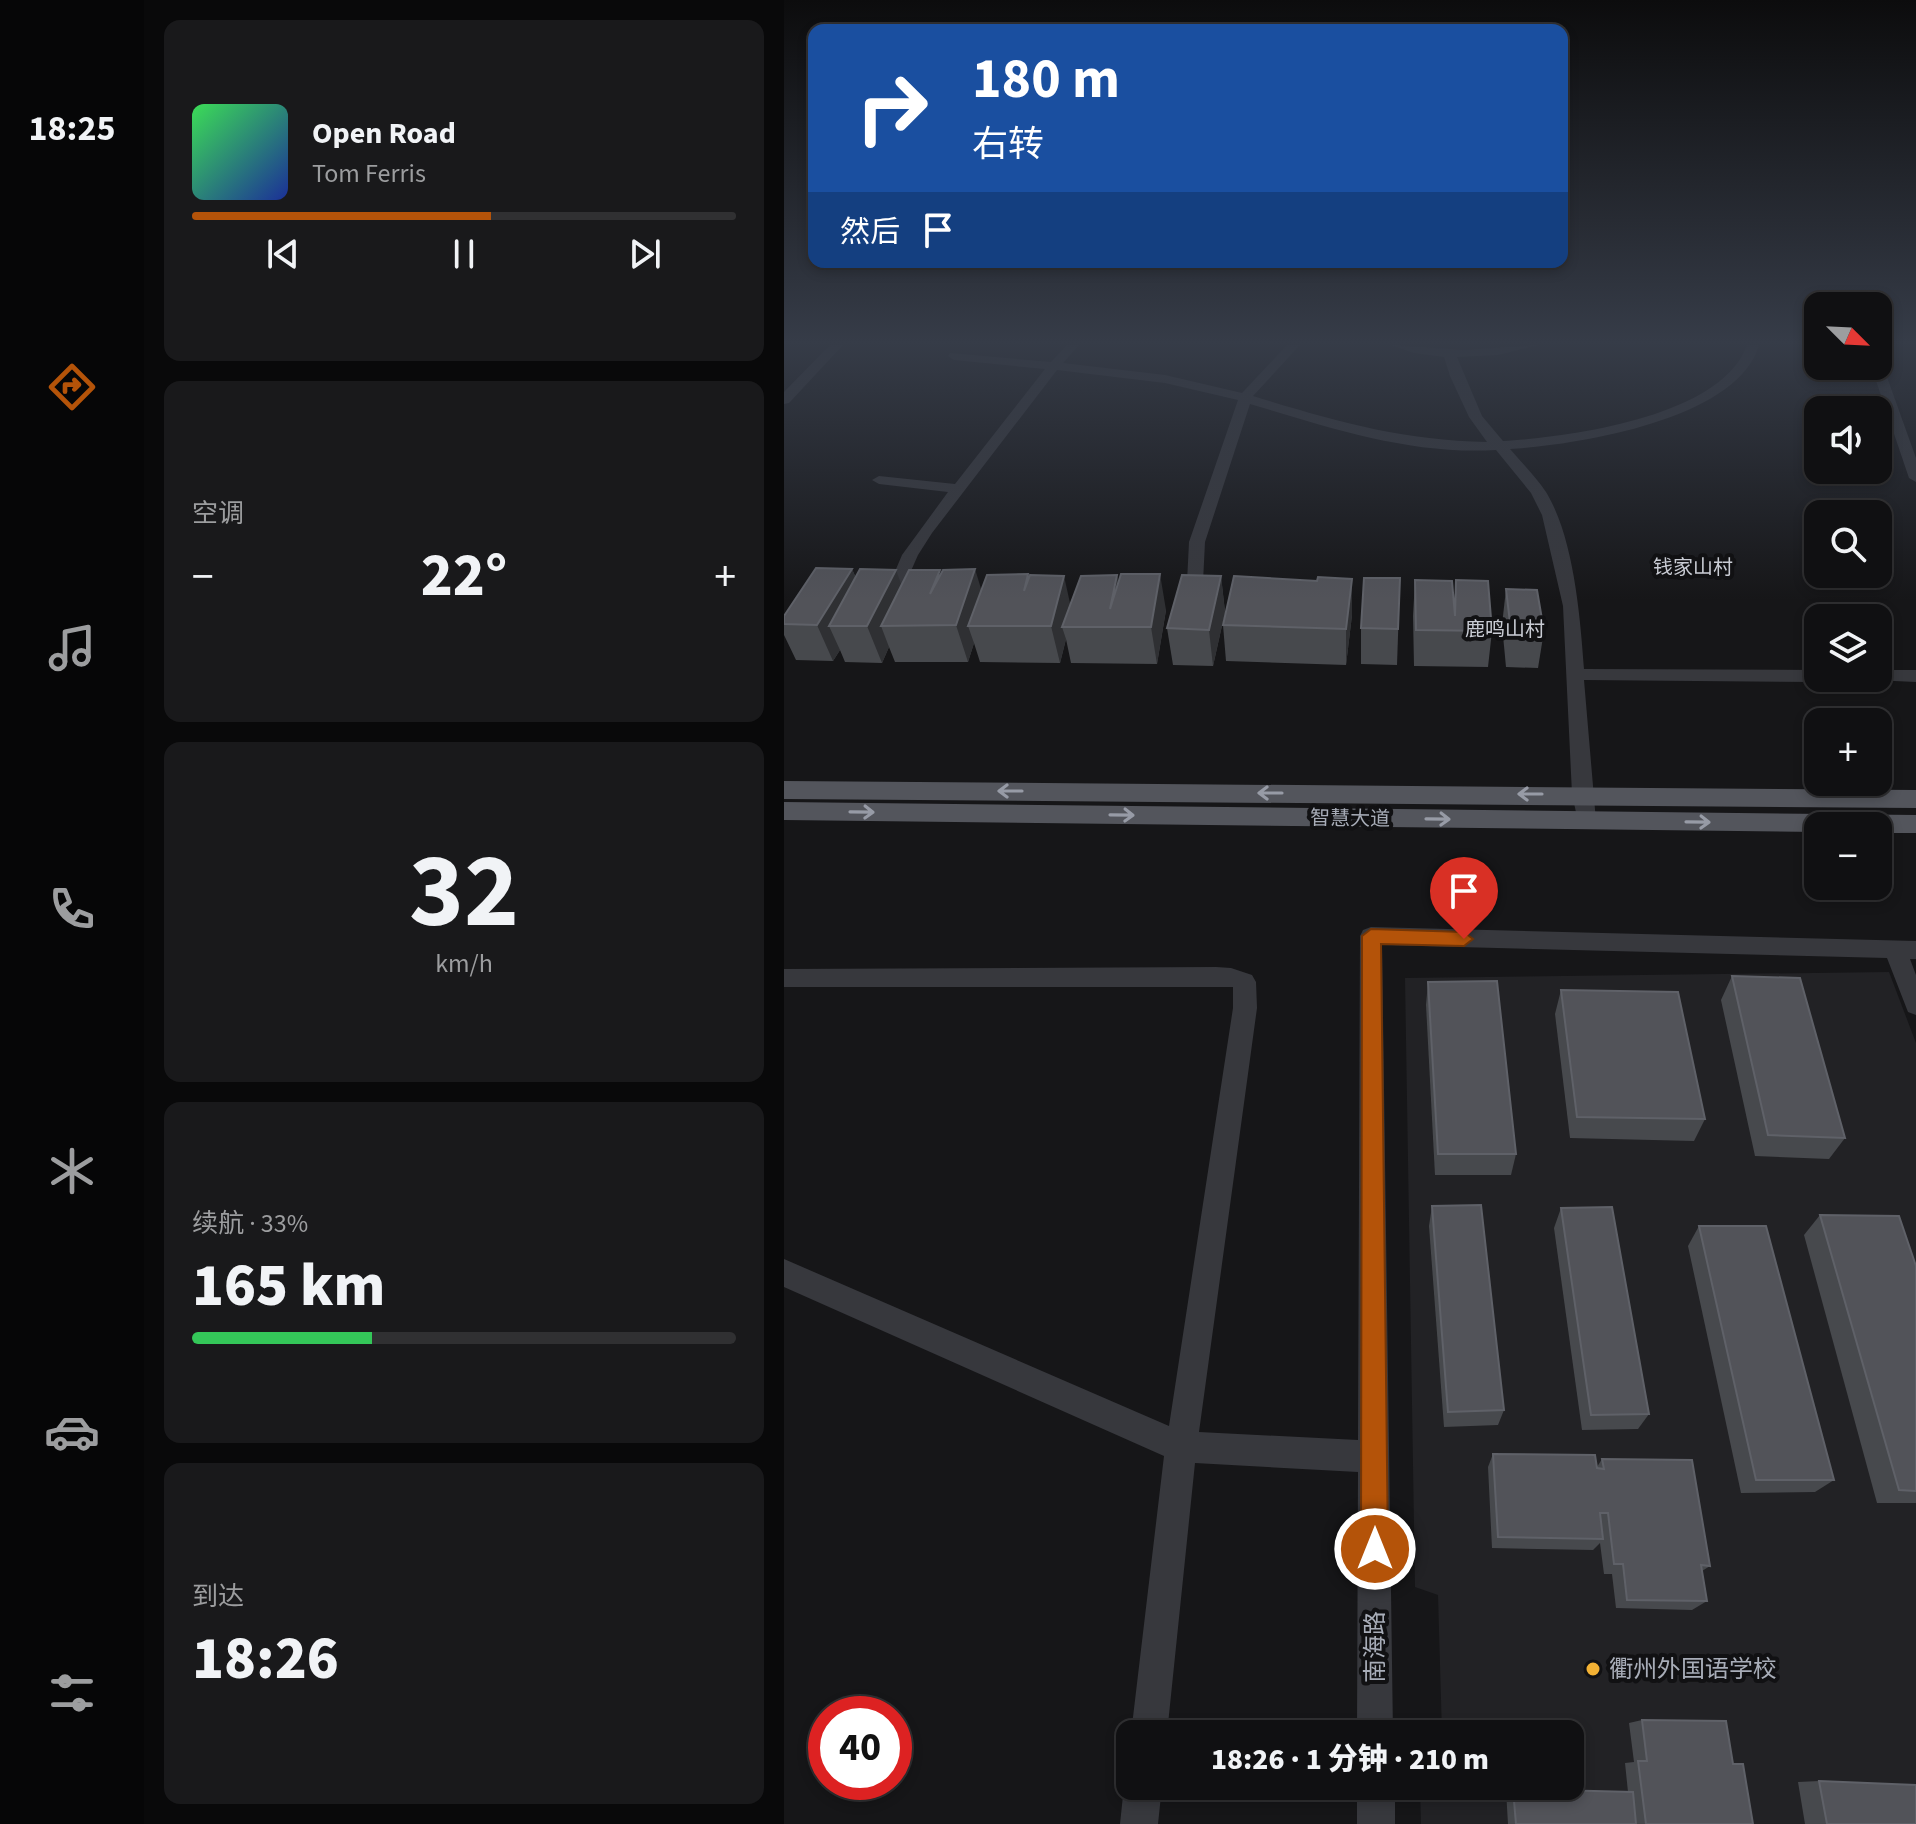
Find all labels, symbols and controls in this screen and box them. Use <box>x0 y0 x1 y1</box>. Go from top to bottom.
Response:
text: 180 m <box>972 40 1120 119</box>
icon: right <box>840 56 944 160</box>
text: 18:25 <box>29 103 115 154</box>
text: Open Road <box>312 112 456 155</box>
text: 右转 <box>972 119 1044 170</box>
text: Tom Ferris <box>312 155 426 192</box>
icon: arrive <box>916 208 960 252</box>
text: 然后 <box>840 211 900 254</box>
icon: previous <box>261 232 305 276</box>
icon: pause <box>442 232 486 276</box>
icon: next <box>623 232 667 276</box>
north arrow <box>1804 292 1892 380</box>
map controls <box>1804 292 1892 900</box>
icon: directions <box>44 359 100 415</box>
button: sound <box>1804 396 1892 484</box>
text: 空调 <box>192 495 244 532</box>
button: search <box>1804 500 1892 588</box>
text: 22° <box>421 534 507 619</box>
text: − <box>192 546 214 609</box>
text: + <box>714 546 736 609</box>
district label: 钱家山村 <box>1653 554 1733 582</box>
button: layers <box>1804 604 1892 692</box>
district label: 鹿鸣山村 <box>1465 616 1545 644</box>
icon: music <box>44 620 100 676</box>
button: + <box>1804 708 1892 796</box>
one-way arrow <box>997 783 1024 799</box>
one-way arrow <box>1257 785 1284 801</box>
one-way arrow <box>1517 786 1544 802</box>
one-way arrow <box>848 804 875 820</box>
street label: 智慧大道 <box>1310 804 1390 834</box>
one-way arrow <box>1108 808 1135 823</box>
one-way arrow <box>1424 812 1451 827</box>
button: − <box>1804 812 1892 900</box>
one-way arrow <box>1684 814 1711 830</box>
text: 32 <box>409 819 519 967</box>
pin <box>1430 857 1498 939</box>
icon: arrive <box>1442 869 1486 913</box>
icon: phone <box>44 881 100 937</box>
text: km/h <box>435 945 493 982</box>
icon: climate <box>44 1143 100 1199</box>
text: 续航 · 33% <box>192 1205 308 1242</box>
text: 165 km <box>192 1244 385 1329</box>
icon: car <box>44 1404 100 1460</box>
position arrow <box>1333 1507 1417 1591</box>
text: 到达 <box>192 1578 244 1615</box>
street label: 南海路 <box>1358 1611 1393 1683</box>
text: 18:26 <box>192 1617 339 1702</box>
place label: 衢州外国语学校 <box>1609 1652 1777 1687</box>
marker: 衢州外国语学校 <box>1584 1660 1602 1678</box>
icon: filters <box>44 1665 100 1721</box>
speed limit sign: 40 <box>808 1696 912 1800</box>
text: 18:26 · 1 分钟 · 210 m <box>1211 1738 1489 1781</box>

